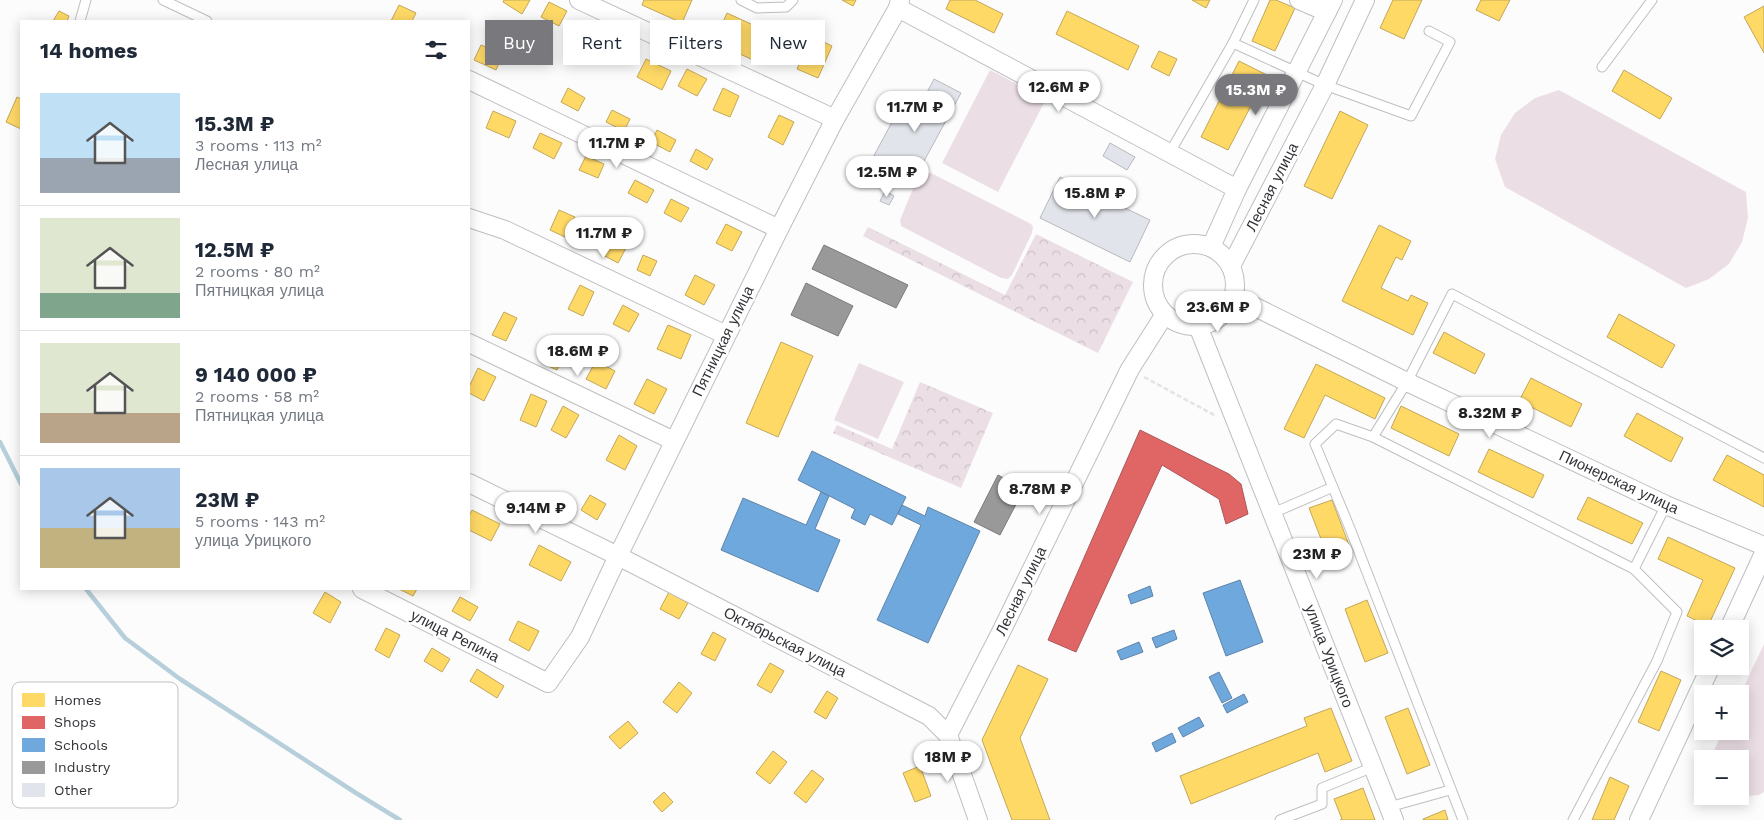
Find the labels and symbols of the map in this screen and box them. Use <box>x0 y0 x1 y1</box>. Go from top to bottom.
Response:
pin: 12.6M ₽ <box>1013 70 1105 113</box>
pin: 15.3M ₽ <box>1210 74 1302 116</box>
pin: 11.7M ₽ <box>869 90 961 133</box>
pin: 11.7M ₽ <box>571 126 663 169</box>
street label: Лесная улица <box>1242 139 1302 234</box>
pin: 12.5M ₽ <box>841 156 933 198</box>
pin: 15.8M ₽ <box>1049 176 1141 219</box>
pin: 11.7M ₽ <box>558 216 650 259</box>
street label: Пятницкая улица <box>688 282 758 399</box>
pin: 23.6M ₽ <box>1172 290 1264 333</box>
pin: 18.6M ₽ <box>532 334 624 377</box>
pin: 8.32M ₽ <box>1444 396 1536 439</box>
street label: Пионерская улица <box>1556 446 1682 518</box>
pin: 8.78M ₽ <box>994 472 1086 515</box>
pin: 9.14M ₽ <box>490 492 582 534</box>
pin: 23M ₽ <box>1282 538 1352 580</box>
street label: Лесная улица <box>992 543 1051 638</box>
street label: улица Урицкого <box>1301 602 1357 710</box>
street label: Октябрьская улица <box>721 603 850 681</box>
street label: улица Репина <box>408 606 503 666</box>
legend <box>12 682 178 808</box>
text: Homes <box>54 692 101 708</box>
text: Shops <box>54 714 96 730</box>
text: Schools <box>54 737 108 753</box>
pin: 18M ₽ <box>913 740 983 783</box>
text: Industry <box>54 759 111 775</box>
text: Other <box>54 782 93 798</box>

